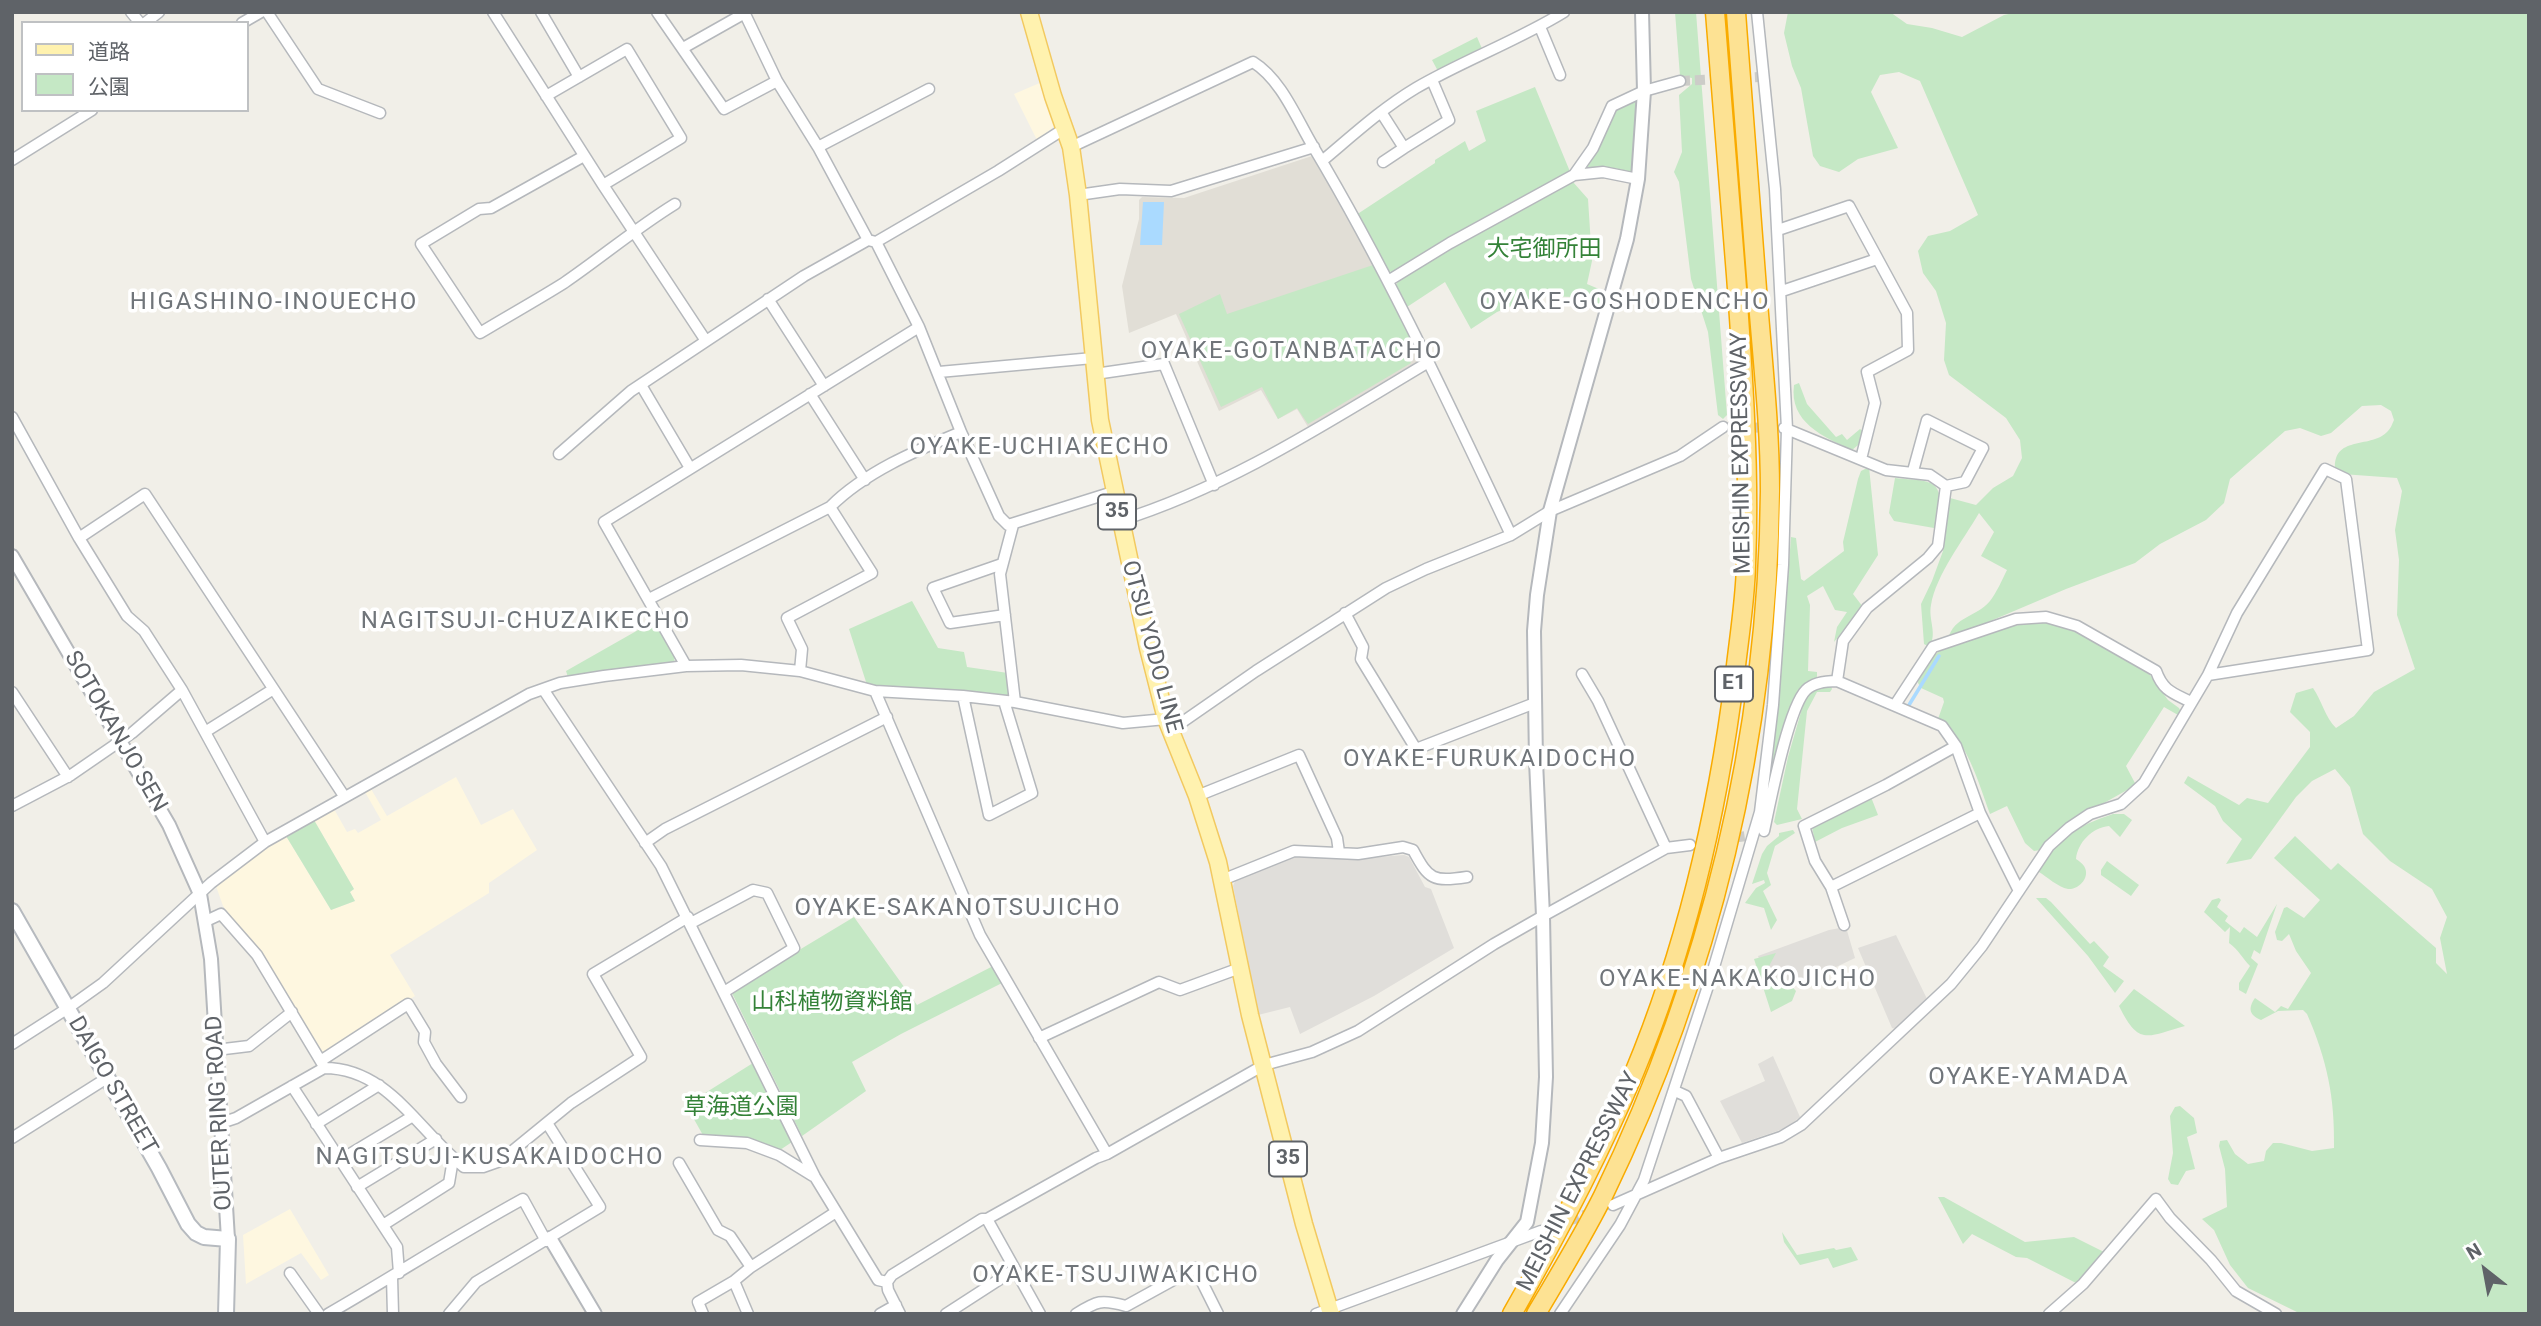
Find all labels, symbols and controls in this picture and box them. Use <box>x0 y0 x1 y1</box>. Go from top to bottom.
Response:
legend <box>21 21 248 112</box>
text: 道路 <box>88 40 130 64</box>
text: 公園 <box>88 75 130 99</box>
park label: 大宅御所田 <box>1487 236 1601 264</box>
district label: HIGASHINO-INOUECHO <box>132 289 416 317</box>
district label: OYAKE-GOSHODENCHO <box>1482 289 1768 317</box>
street label: MEISHIN EXPRESSWAY <box>1726 332 1758 574</box>
district label: OYAKE-GOTANBATACHO <box>1143 338 1441 366</box>
district label: OYAKE-UCHIAKECHO <box>912 434 1168 462</box>
road number: 35 <box>1098 494 1136 530</box>
street label: OTSU YODO LINE <box>1115 558 1187 736</box>
district label: NAGITSUJI-CHUZAIKECHO <box>363 608 689 636</box>
street label: SOTOKANJO SEN <box>58 646 172 818</box>
road number: E1 <box>1715 666 1753 702</box>
district label: OYAKE-FURUKAIDOCHO <box>1345 746 1635 774</box>
district label: OYAKE-SAKANOTSUJICHO <box>797 895 1119 923</box>
district label: OYAKE-NAKAKOJICHO <box>1601 966 1875 994</box>
park label: 山科植物資料館 <box>752 989 912 1017</box>
street label: DAIGO STREET <box>61 1012 163 1160</box>
street label: OUTER RING ROAD <box>201 1015 239 1211</box>
district label: OYAKE-YAMADA <box>1930 1064 2128 1092</box>
street label: MEISHIN EXPRESSWAY <box>1512 1068 1646 1296</box>
park label: 草海道公園 <box>684 1094 798 1122</box>
road number: 35 <box>1269 1142 1307 1176</box>
district label: NAGITSUJI-KUSAKAIDOCHO <box>318 1144 662 1172</box>
north arrow <box>2450 1235 2520 1305</box>
text: N <box>2462 1238 2486 1265</box>
district label: OYAKE-TSUJIWAKICHO <box>975 1262 1257 1290</box>

